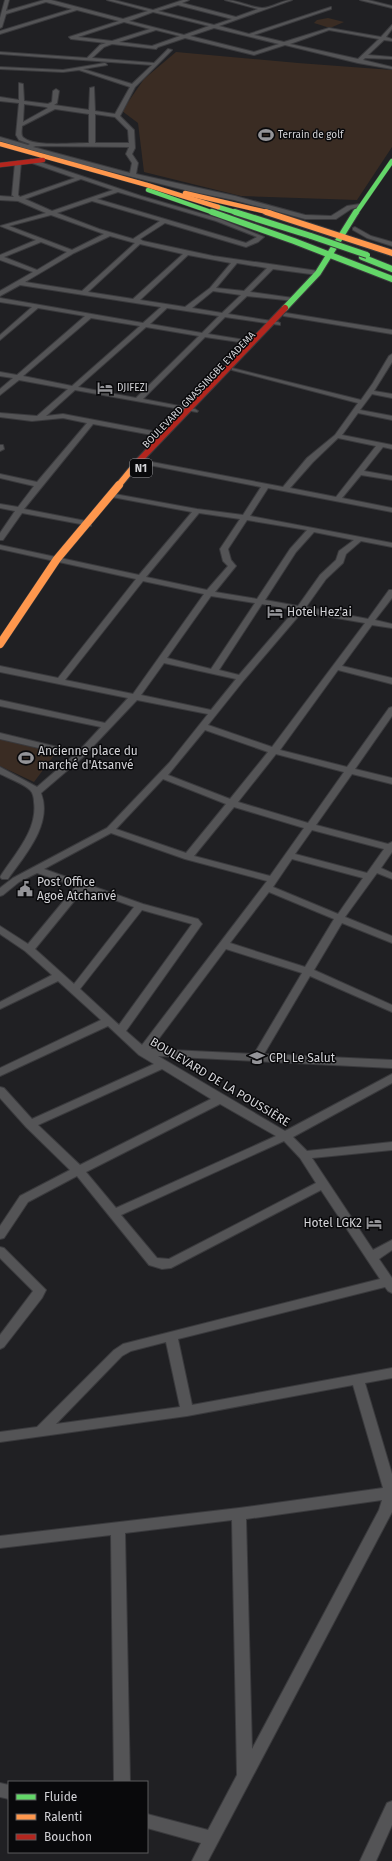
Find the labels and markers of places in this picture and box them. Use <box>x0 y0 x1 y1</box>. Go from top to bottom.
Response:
sports icon: Terrain de golf <box>257 126 275 144</box>
place label: Terrain de golf <box>278 129 344 141</box>
hotel icon: DJIFEZI <box>96 379 114 397</box>
place label: DJIFEZI <box>117 382 148 394</box>
hotel icon: Hotel Hez'ai <box>266 603 284 621</box>
place label: Hotel Hez'ai <box>287 605 352 619</box>
place label: Ancienne place du marché d'Atsanvé <box>38 744 138 772</box>
sports icon: Ancienne place du marché d'Atsanvé <box>17 749 35 767</box>
place label: Post Office Agoè Atchanvé <box>37 875 116 903</box>
public building icon: Post Office Agoè Atchanvé <box>16 880 34 898</box>
school or university icon: CPL Le Salut <box>248 1049 266 1067</box>
place label: CPL Le Salut <box>269 1051 336 1065</box>
hotel icon: Hotel LGK2 <box>365 1214 383 1232</box>
place label: Hotel LGK2 <box>303 1216 362 1230</box>

